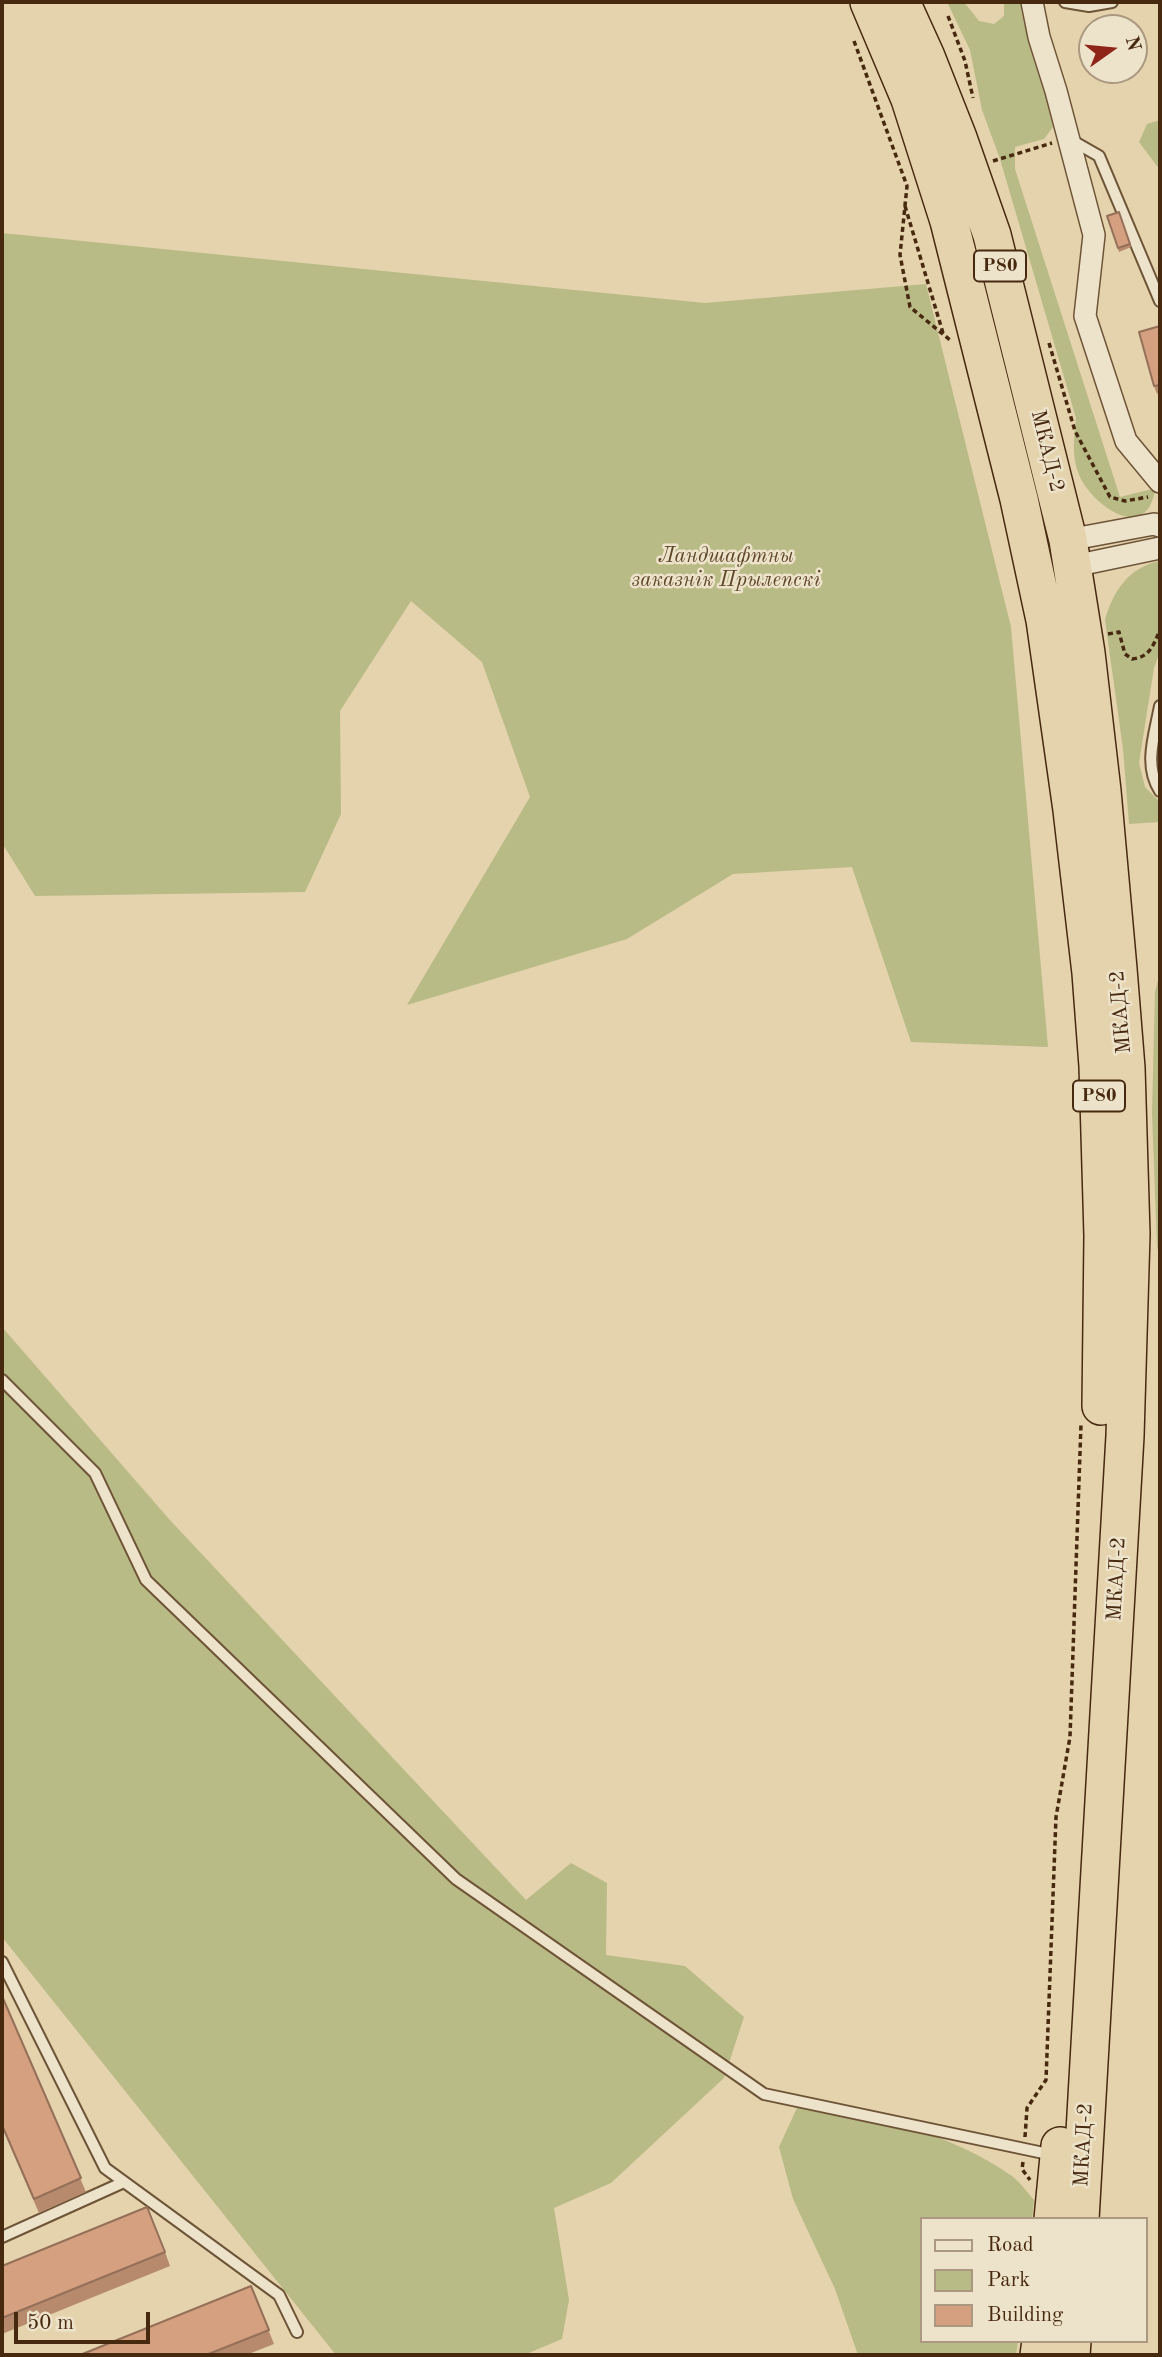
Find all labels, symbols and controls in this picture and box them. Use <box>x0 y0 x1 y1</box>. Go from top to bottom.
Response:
north arrow <box>1078 14 1148 84</box>
text: N <box>1121 34 1143 53</box>
road number: Р80 <box>974 250 1026 282</box>
street label: МКАД-2 <box>1025 407 1069 495</box>
park label: Ландшафтны заказнік Прылепскі <box>632 543 820 593</box>
street label: МКАД-2 <box>1105 969 1137 1055</box>
road number: Р80 <box>1073 1080 1125 1112</box>
street label: МКАД-2 <box>1102 1536 1132 1622</box>
street label: МКАД-2 <box>1069 2102 1099 2188</box>
legend <box>920 2217 1148 2343</box>
text: Road <box>987 2235 1034 2256</box>
text: Park <box>987 2270 1030 2291</box>
scale bar <box>18 2298 154 2342</box>
text: Building <box>987 2305 1063 2326</box>
text: 50 m <box>27 2313 74 2334</box>

